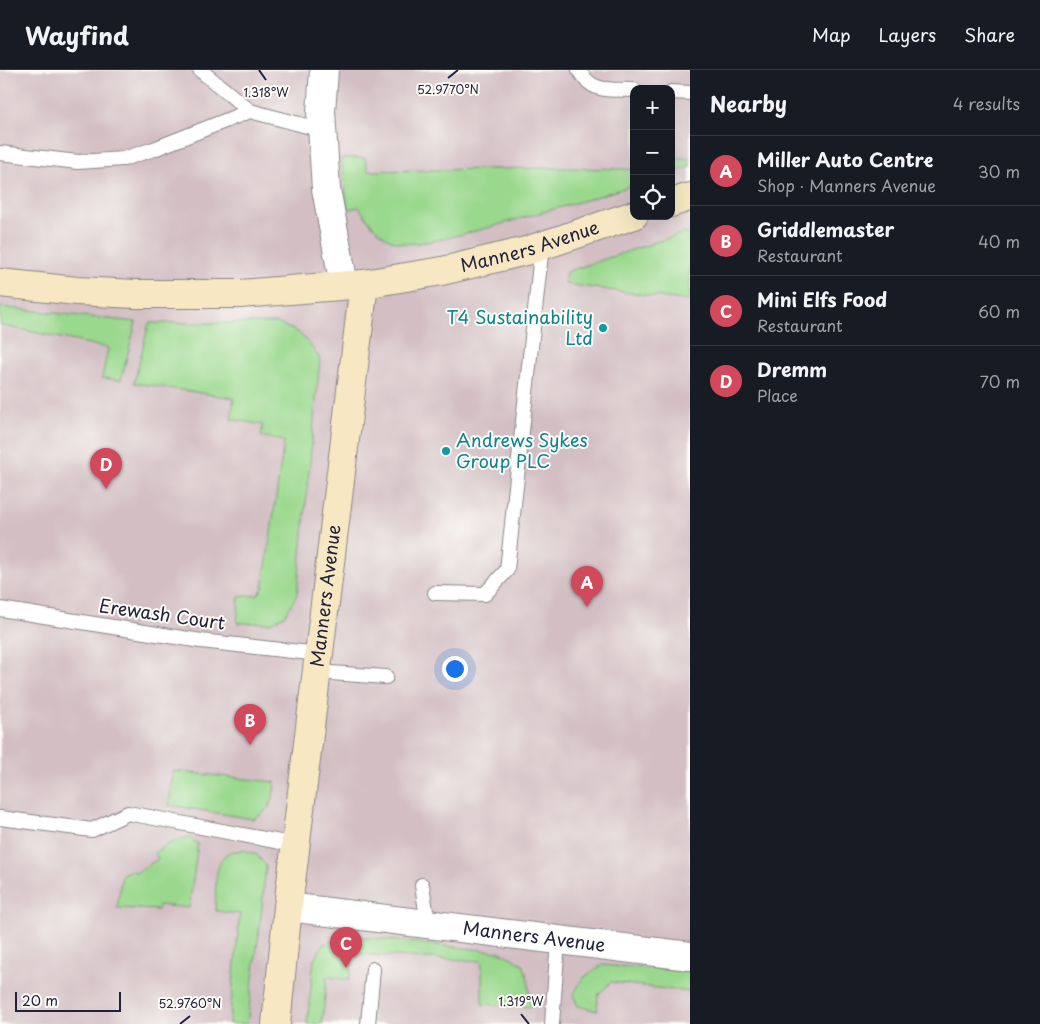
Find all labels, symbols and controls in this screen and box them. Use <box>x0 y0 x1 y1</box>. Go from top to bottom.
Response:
text: Wayfind <box>25 17 129 53</box>
text: Map <box>812 21 851 48</box>
text: Layers <box>879 21 936 48</box>
text: Share <box>964 21 1015 48</box>
text: 52.9770°N <box>417 80 479 98</box>
text: 1.318°W <box>243 83 289 101</box>
map controls <box>630 85 675 220</box>
button: + <box>630 85 675 130</box>
text: Nearby <box>710 87 787 119</box>
text: 4 results <box>953 91 1020 115</box>
button: − <box>630 130 675 175</box>
text: Miller Auto Centre <box>757 145 933 173</box>
text: A <box>720 159 732 183</box>
text: 30 m <box>978 159 1020 183</box>
text: Shop · Manners Avenue <box>757 173 936 197</box>
button: locate <box>630 175 675 220</box>
street label: Manners Avenue <box>457 213 602 278</box>
text: Griddlemaster <box>757 215 894 243</box>
text: B <box>721 229 731 253</box>
text: 40 m <box>978 229 1020 253</box>
text: Restaurant <box>757 243 843 267</box>
text: Mini Elfs Food <box>757 285 887 313</box>
text: C <box>720 299 732 323</box>
text: 60 m <box>978 299 1020 323</box>
place label: T4 Sustainability Ltd <box>447 303 593 351</box>
text: Restaurant <box>757 313 843 337</box>
marker: T4 Sustainability Ltd <box>597 322 609 334</box>
text: Dremm <box>757 355 827 383</box>
text: D <box>720 369 732 393</box>
text: 70 m <box>980 369 1020 393</box>
text: Place <box>757 383 798 407</box>
place label: Andrews Sykes Group PLC <box>456 426 588 474</box>
marker: Andrews Sykes Group PLC <box>440 445 452 457</box>
pin: D <box>90 448 122 489</box>
street label: Manners Avenue <box>302 523 347 668</box>
pin: A <box>571 566 603 607</box>
street label: Erewash Court <box>97 591 227 636</box>
your location <box>442 656 468 682</box>
pin: B <box>234 704 266 745</box>
street label: Manners Avenue <box>462 913 607 958</box>
pin: C <box>330 927 362 968</box>
scale bar <box>15 989 121 1012</box>
text: 20 m <box>22 990 58 1011</box>
text: 1.319°W <box>499 992 544 1010</box>
text: 52.9760°N <box>159 994 221 1012</box>

